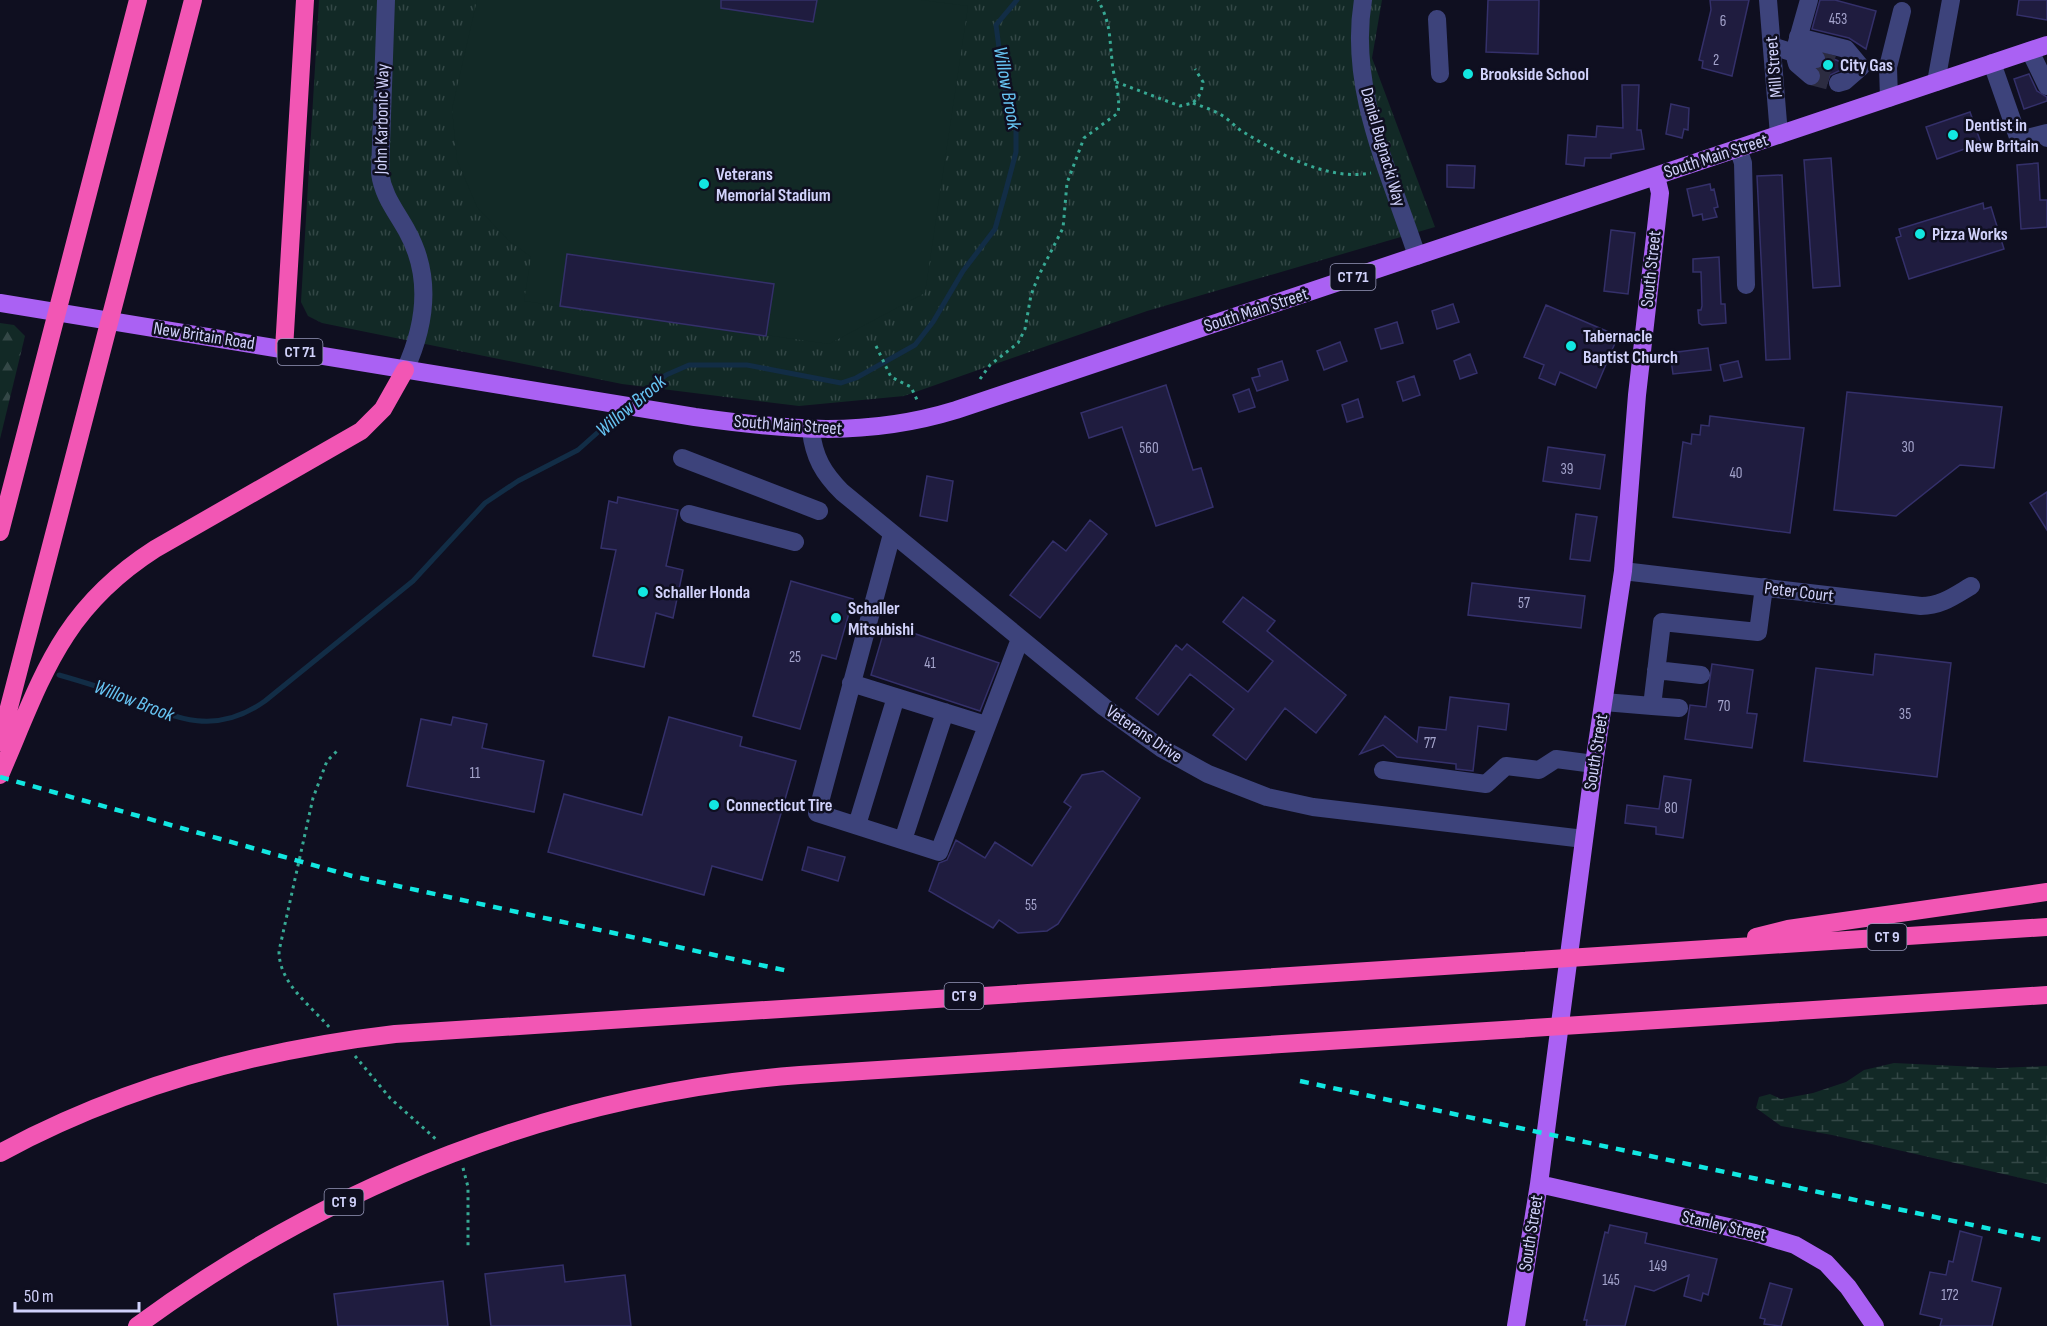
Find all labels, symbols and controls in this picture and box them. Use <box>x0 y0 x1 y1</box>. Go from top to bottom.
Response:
house number: 453 <box>1829 10 1847 29</box>
house number: 6 <box>1720 12 1726 31</box>
street label: Mill Street <box>1761 35 1787 99</box>
water label: Willow Brook <box>988 45 1026 132</box>
house number: 2 <box>1713 51 1719 70</box>
place label: City Gas <box>1840 55 1893 76</box>
marker: City Gas <box>1821 58 1835 72</box>
street label: John Karbonic Way <box>371 63 393 175</box>
place label: Brookside School <box>1480 64 1589 85</box>
marker: Brookside School <box>1461 67 1475 81</box>
street label: Daniel Bugnacki Way <box>1356 85 1410 209</box>
place label: Dentist in New Britain <box>1965 115 2039 157</box>
marker: Dentist in New Britain <box>1946 128 1960 142</box>
street label: South Main Street <box>1661 129 1771 183</box>
place label: Veterans Memorial Stadium <box>716 164 831 206</box>
marker: Veterans Memorial Stadium <box>697 177 711 191</box>
place label: Pizza Works <box>1932 224 2008 245</box>
marker: Pizza Works <box>1913 227 1927 241</box>
street label: South Street <box>1637 229 1666 308</box>
road number: CT 71 <box>1330 264 1376 290</box>
street label: South Main Street <box>1201 283 1311 337</box>
street label: New Britain Road <box>152 318 256 354</box>
place label: Tabernacle Baptist Church <box>1583 326 1678 368</box>
road number: CT 71 <box>278 339 322 365</box>
marker: Tabernacle Baptist Church <box>1564 339 1578 353</box>
water label: Willow Brook <box>591 370 671 442</box>
street label: South Main Street <box>733 411 843 439</box>
house number: 30 <box>1902 438 1914 457</box>
house number: 560 <box>1139 439 1159 458</box>
house number: 39 <box>1561 460 1573 479</box>
house number: 40 <box>1730 464 1742 483</box>
street label: Peter Court <box>1763 577 1835 607</box>
place label: Schaller Honda <box>655 582 750 603</box>
marker: Schaller Honda <box>636 585 650 599</box>
house number: 57 <box>1518 594 1530 613</box>
place label: Schaller Mitsubishi <box>848 598 914 640</box>
marker: Schaller Mitsubishi <box>829 611 843 625</box>
house number: 25 <box>789 648 801 667</box>
house number: 41 <box>924 654 937 673</box>
water label: Willow Brook <box>91 675 178 727</box>
house number: 70 <box>1718 697 1730 716</box>
street label: Veterans Drive <box>1102 701 1186 767</box>
house number: 35 <box>1899 705 1911 724</box>
street label: South Street <box>1580 712 1612 792</box>
house number: 77 <box>1424 734 1436 753</box>
house number: 11 <box>470 764 481 783</box>
place label: Connecticut Tire <box>726 795 833 816</box>
marker: Connecticut Tire <box>707 798 721 812</box>
house number: 80 <box>1664 799 1678 818</box>
house number: 55 <box>1025 896 1037 915</box>
road number: CT 9 <box>1868 924 1906 950</box>
road number: CT 9 <box>944 983 984 1009</box>
road number: CT 9 <box>324 1189 364 1215</box>
street label: South Street <box>1515 1193 1547 1273</box>
street label: Stanley Street <box>1680 1206 1769 1246</box>
house number: 149 <box>1649 1257 1667 1276</box>
house number: 145 <box>1602 1271 1620 1290</box>
scale bar <box>15 1275 140 1313</box>
text: 50 m <box>24 1286 54 1307</box>
house number: 172 <box>1941 1286 1959 1305</box>

